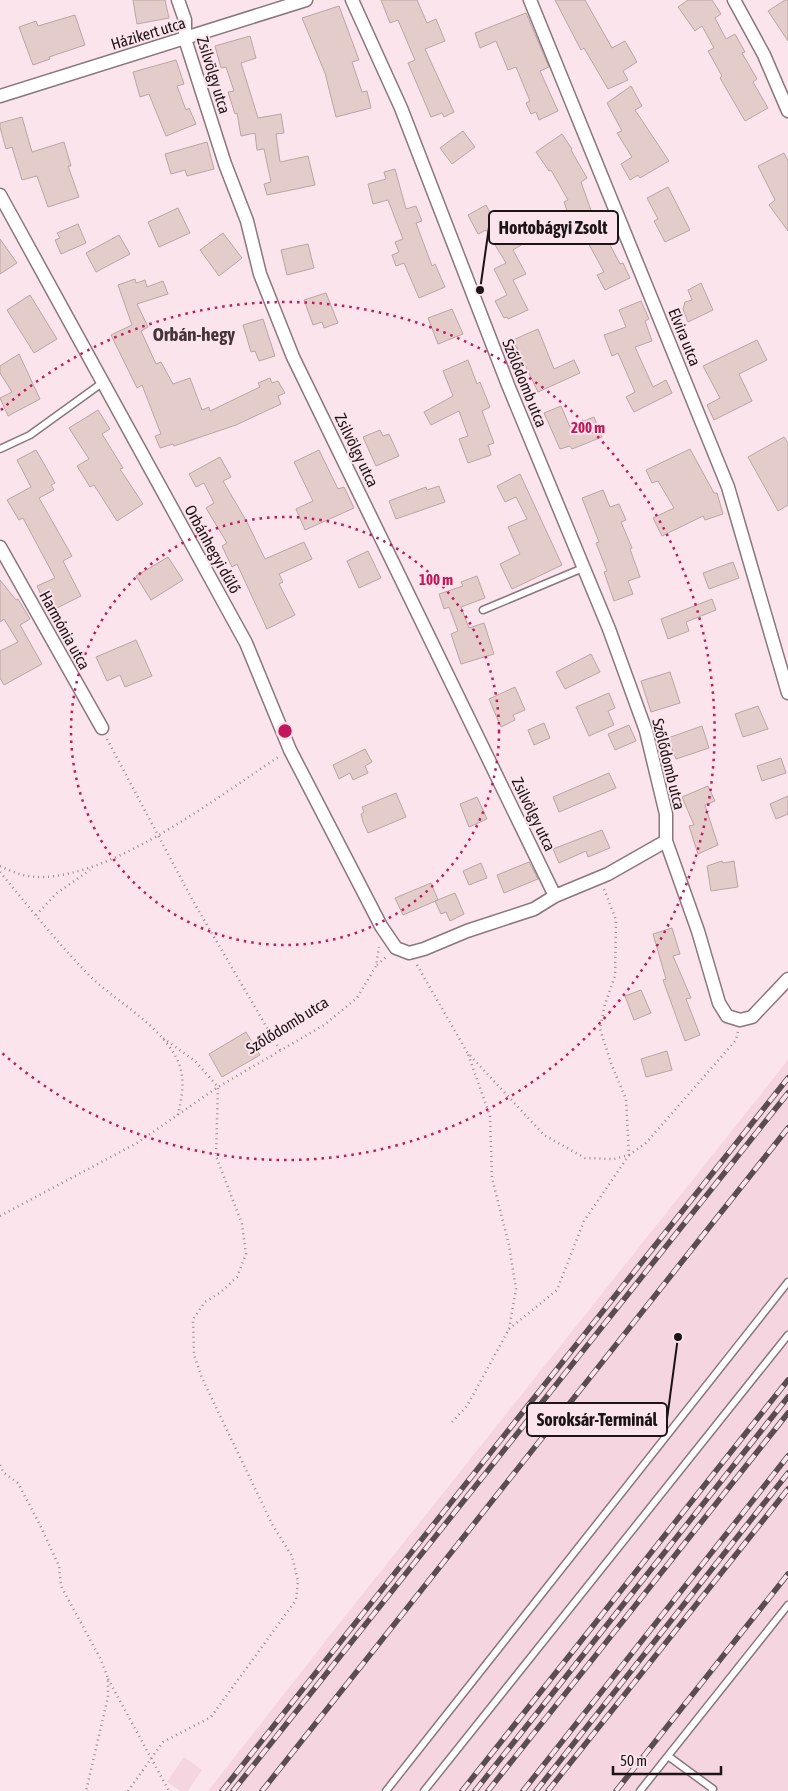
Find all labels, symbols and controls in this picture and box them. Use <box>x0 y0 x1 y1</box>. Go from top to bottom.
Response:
street label: Házikert utca <box>109 13 187 53</box>
street label: Zsilvölgy utca <box>193 34 234 116</box>
callout: Hortobágyi Zsolt <box>489 211 618 244</box>
text: Hortobágyi Zsolt <box>498 217 608 238</box>
street label: Elvira utca <box>665 305 705 369</box>
district label: Orbán-hegy <box>153 323 235 345</box>
street label: Szőlődomb utca <box>499 336 551 430</box>
street label: Zsilvölgy utca <box>331 410 383 490</box>
text: 200 m <box>571 419 605 436</box>
street label: Orbánhegyi dűlő <box>180 502 245 597</box>
text: 100 m <box>419 571 453 588</box>
street label: Harmónia utca <box>36 588 94 672</box>
street label: Szőlődomb utca <box>649 717 689 811</box>
centre of rings <box>276 722 294 740</box>
street label: Zsilvölgy utca <box>508 774 560 854</box>
street label: Szőlődomb utca <box>243 993 331 1057</box>
callout: Soroksár-Terminál <box>527 1403 667 1436</box>
text: Soroksár-Terminál <box>537 1409 658 1430</box>
scale bar <box>613 1744 720 1776</box>
text: 50 m <box>620 1752 647 1769</box>

